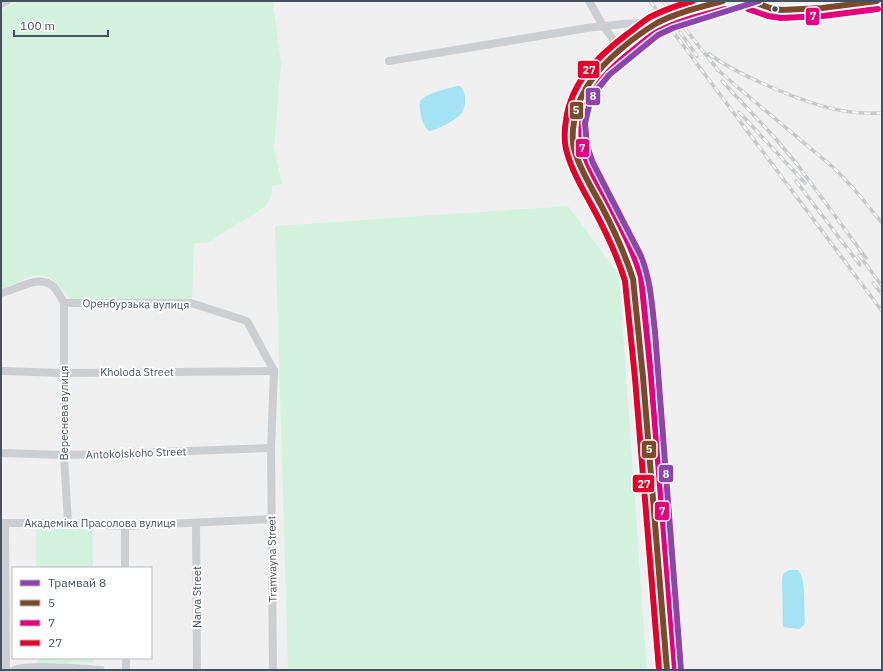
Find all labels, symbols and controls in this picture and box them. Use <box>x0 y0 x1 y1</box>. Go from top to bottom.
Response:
unlabelled marker <box>770 4 780 14</box>
line badge: 7 <box>805 7 820 26</box>
text: 7 <box>810 9 817 23</box>
scale bar <box>14 12 108 38</box>
text: 100 m <box>20 18 55 33</box>
line badge: 27 <box>577 60 600 79</box>
text: 27 <box>582 63 596 77</box>
line badge: 8 <box>585 87 601 106</box>
text: 8 <box>590 89 597 103</box>
line badge: 5 <box>569 101 584 120</box>
text: 5 <box>573 103 580 117</box>
line badge: 7 <box>575 138 590 158</box>
text: 7 <box>579 141 586 155</box>
street label: Оренбурзька вулиця <box>82 296 190 312</box>
street label: Kholoda Street <box>100 365 174 379</box>
street label: Вереснева вулиця <box>57 366 71 460</box>
line badge: 5 <box>641 440 657 459</box>
text: 5 <box>646 442 653 456</box>
street label: Antokolskoho Street <box>86 444 187 462</box>
line badge: 8 <box>658 464 674 483</box>
text: 8 <box>663 467 670 481</box>
line badge: 27 <box>632 474 655 493</box>
text: 27 <box>637 477 651 491</box>
line badge: 7 <box>654 501 670 521</box>
text: 7 <box>659 504 666 518</box>
street label: Tramvayna Street <box>264 515 280 602</box>
street label: Академіка Прасолова вулиця <box>24 516 176 530</box>
street label: Narva Street <box>190 566 204 628</box>
legend <box>12 567 152 659</box>
text: Трамвай 8 <box>48 575 106 590</box>
text: 5 <box>48 595 55 610</box>
text: 7 <box>48 615 55 630</box>
text: 27 <box>48 635 62 650</box>

